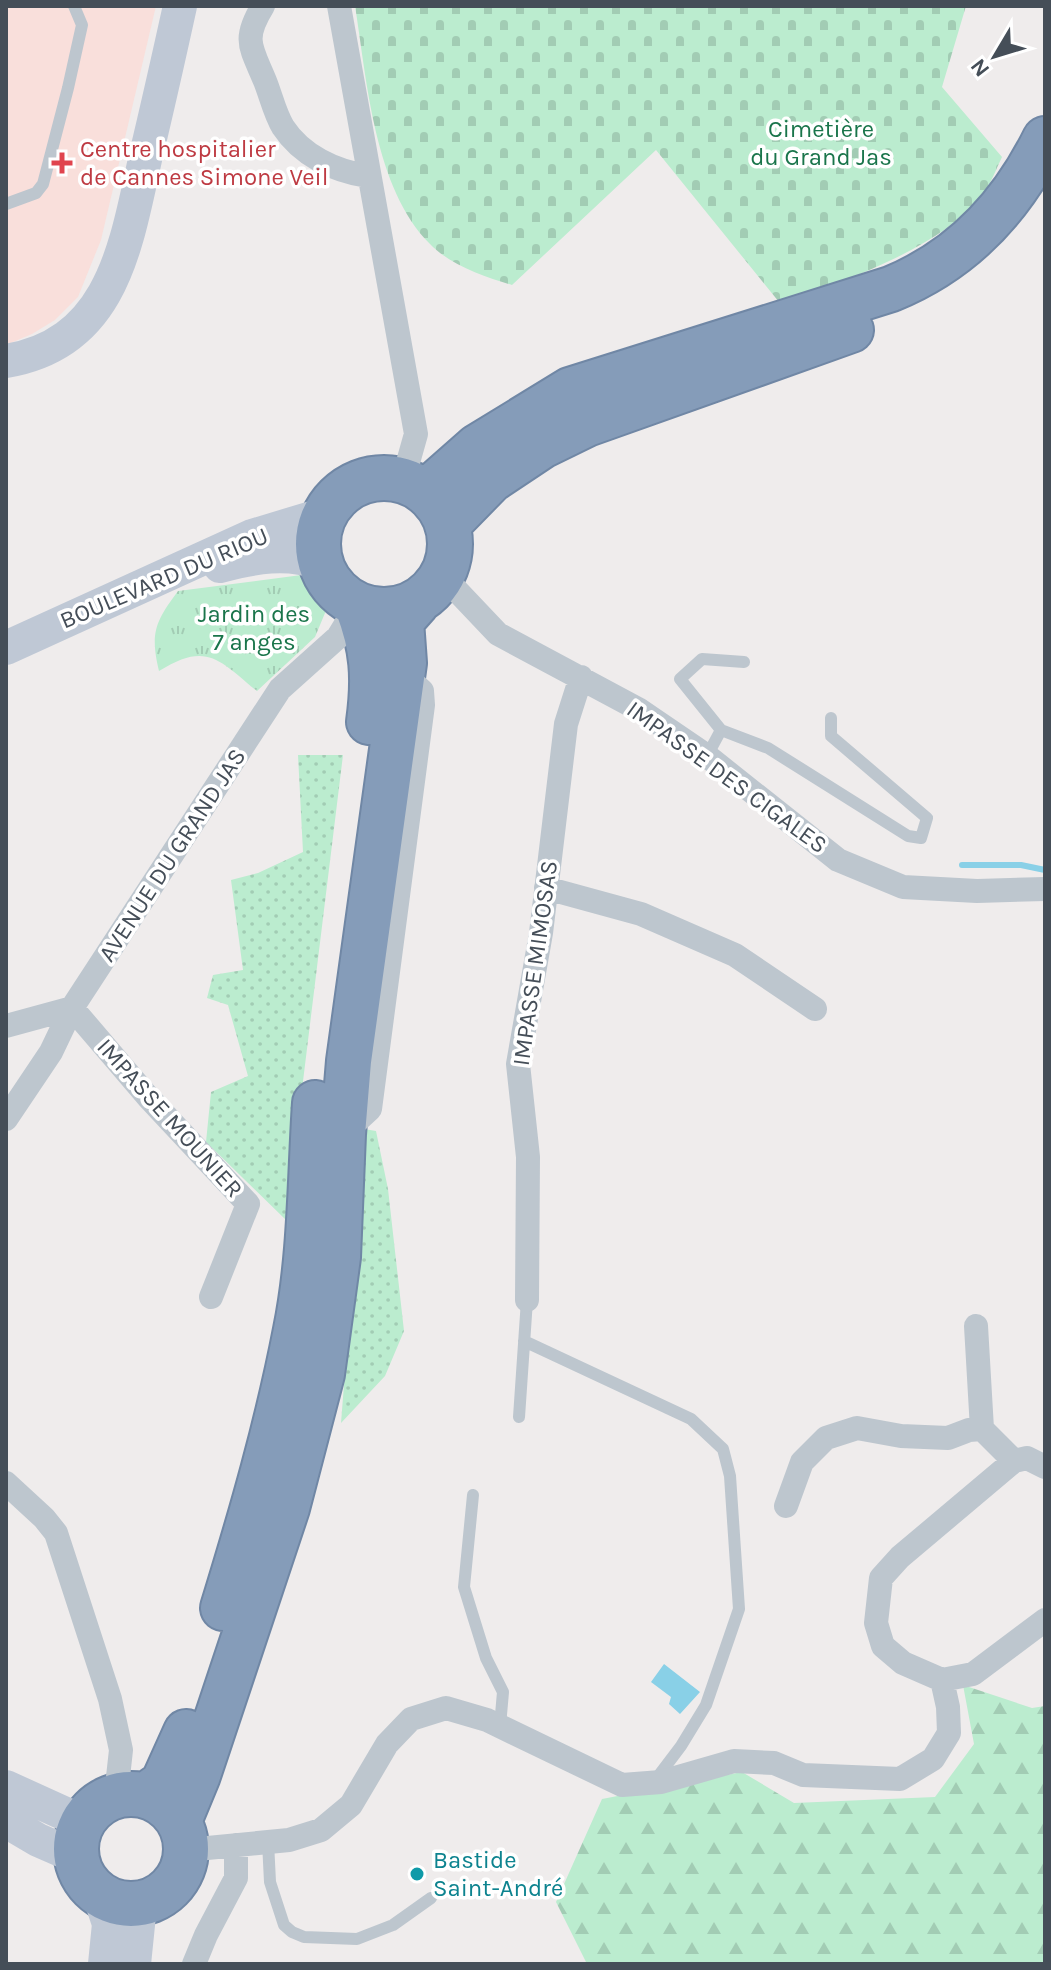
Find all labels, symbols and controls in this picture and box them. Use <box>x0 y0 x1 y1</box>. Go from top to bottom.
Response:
north arrow <box>955 16 1035 96</box>
text: N <box>965 53 995 82</box>
park label: Cimetière du Grand Jas <box>750 115 892 171</box>
place label: Centre hospitalier de Cannes Simone Veil <box>80 135 328 191</box>
marker: Centre hospitalier de Cannes Simone Veil <box>51 152 73 174</box>
street label: BOULEVARD DU RIOU <box>56 521 272 635</box>
park label: Jardin des 7 anges <box>198 600 310 656</box>
street label: IMPASSE DES CIGALES <box>621 695 833 859</box>
street label: AVENUE DU GRAND JAS <box>93 743 251 967</box>
street label: IMPASSE MIMOSAS <box>507 859 563 1067</box>
street label: IMPASSE MOUNIER <box>91 1033 249 1203</box>
place label: Bastide Saint-André <box>433 1846 563 1902</box>
marker: Bastide Saint-André <box>408 1865 426 1883</box>

